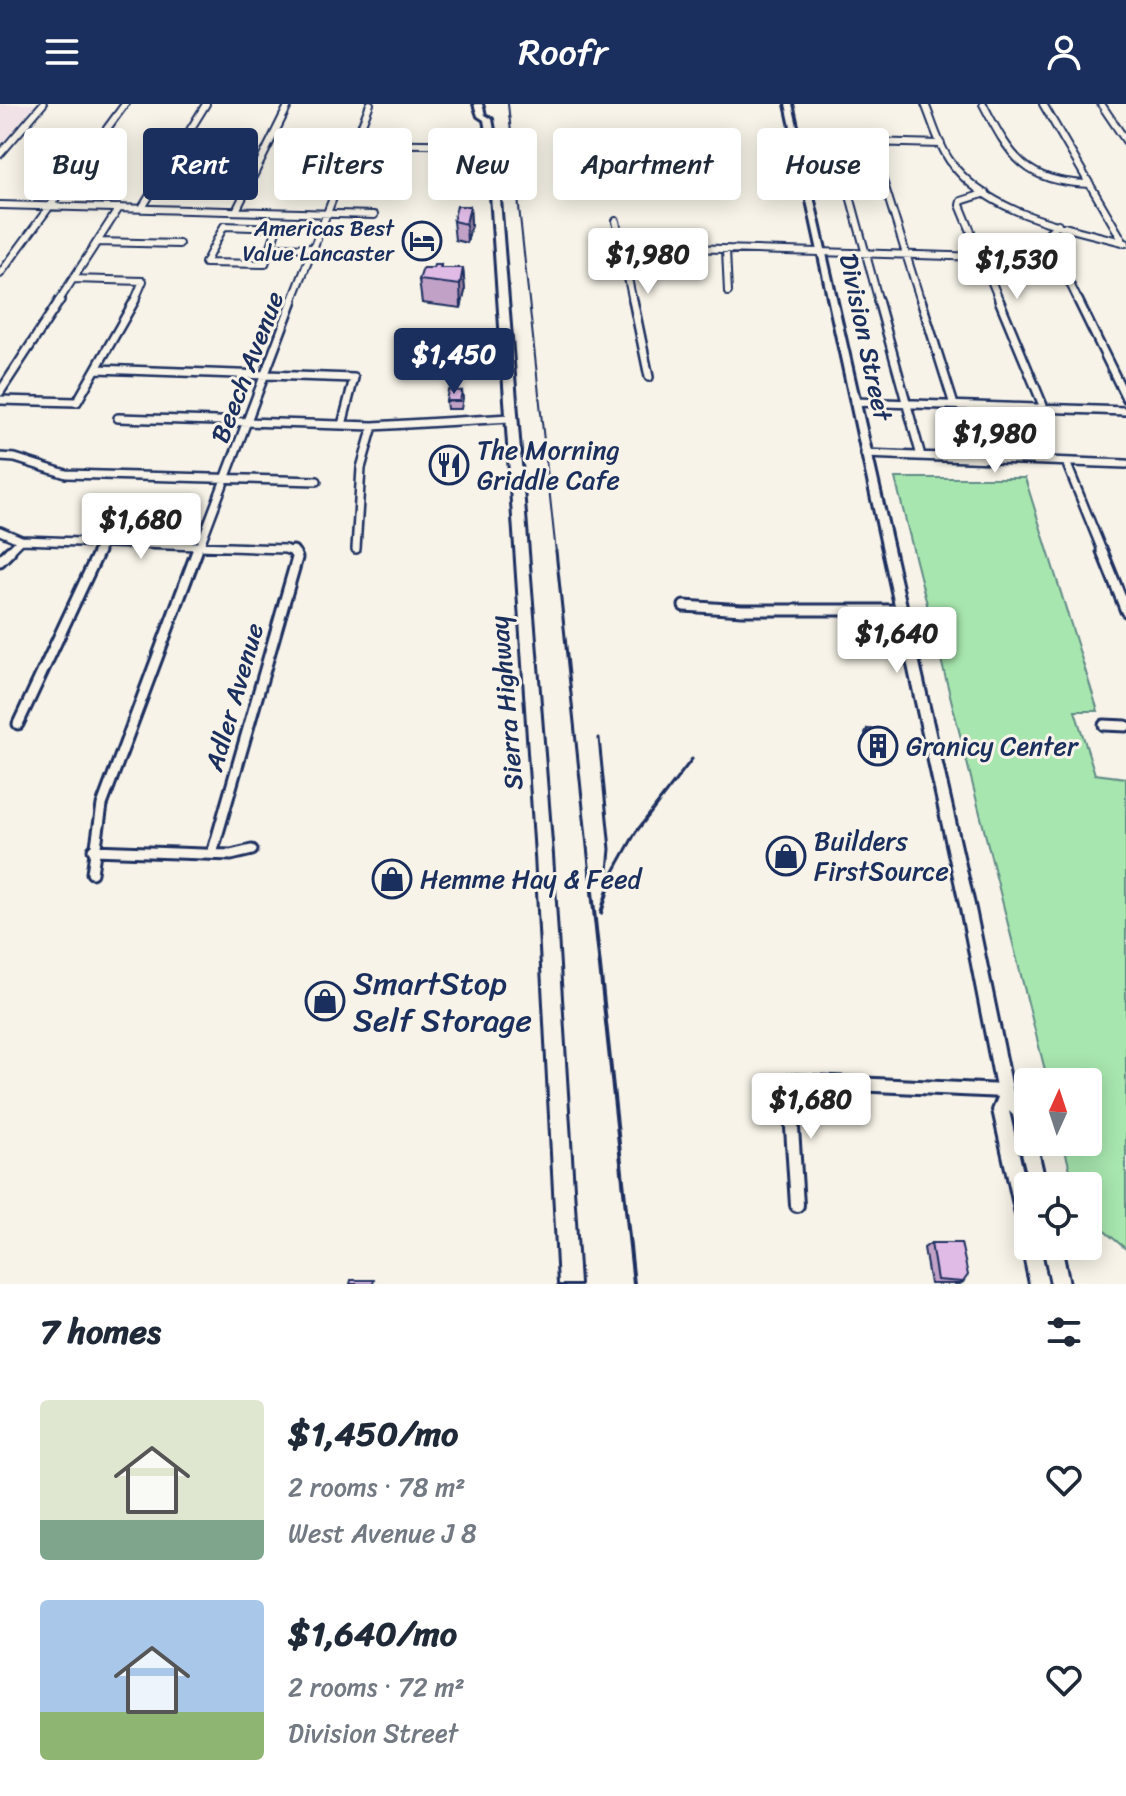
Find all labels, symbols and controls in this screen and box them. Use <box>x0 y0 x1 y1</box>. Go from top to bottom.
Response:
text: Roofr <box>518 20 608 84</box>
icon: menu <box>40 30 84 74</box>
icon: person <box>1042 30 1086 74</box>
chip: Buy <box>24 128 127 200</box>
chip: Rent <box>143 128 258 200</box>
chip: Filters <box>274 128 412 200</box>
chip: New <box>428 128 537 200</box>
chip: Apartment <box>553 128 741 200</box>
chip: House <box>757 128 889 200</box>
place label: Americas Best Value Lancaster <box>243 209 395 273</box>
hotel icon: Americas Best Value Lancaster <box>401 220 443 262</box>
pin: $1,980 <box>583 228 713 296</box>
text: $1,980 <box>606 231 690 277</box>
pin: $1,530 <box>952 233 1082 301</box>
text: $1,530 <box>976 236 1058 282</box>
street label: Division Street <box>826 249 906 426</box>
street label: Beech Avenue <box>197 284 297 450</box>
pin: $1,450 <box>389 328 519 396</box>
text: $1,450 <box>412 331 496 377</box>
pin: $1,980 <box>930 407 1060 475</box>
text: $1,980 <box>953 410 1037 456</box>
place label: The Morning Griddle Cafe <box>477 427 620 503</box>
restaurant icon: The Morning Griddle Cafe <box>428 444 470 486</box>
pin: $1,680 <box>76 493 206 561</box>
text: $1,680 <box>100 496 182 542</box>
pin: $1,640 <box>832 607 962 675</box>
text: $1,640 <box>855 610 939 656</box>
street label: Sierra Highway <box>475 613 537 792</box>
street label: Adler Avenue <box>191 617 277 778</box>
place label: Granicy Center <box>906 723 1079 769</box>
building icon: Granicy Center <box>857 725 899 767</box>
place label: Builders FirstSource <box>814 818 949 894</box>
shop icon: Builders FirstSource <box>765 835 807 877</box>
place label: Hemme Hay & Feed <box>420 856 644 902</box>
shop icon: Hemme Hay & Feed <box>371 858 413 900</box>
place label: SmartStop Self Storage <box>353 955 532 1049</box>
shop icon: SmartStop Self Storage <box>304 980 346 1022</box>
north arrow <box>1014 1068 1102 1156</box>
map controls <box>1014 1068 1102 1260</box>
pin: $1,680 <box>746 1073 876 1141</box>
text: $1,680 <box>770 1076 852 1122</box>
button: locate <box>1014 1172 1102 1260</box>
text: 7 homes <box>40 1302 161 1362</box>
icon: filters <box>1042 1310 1086 1354</box>
text: $1,450/mo <box>288 1404 458 1464</box>
icon: home <box>104 1432 200 1528</box>
icon: heart <box>1042 1458 1086 1502</box>
text: 2 rooms · 78 m² <box>288 1464 465 1510</box>
text: West Avenue J 8 <box>288 1510 477 1556</box>
text: $1,640/mo <box>288 1604 457 1664</box>
icon: home <box>104 1632 200 1728</box>
icon: heart <box>1042 1658 1086 1702</box>
text: 2 rooms · 72 m² <box>288 1664 465 1710</box>
text: Division Street <box>288 1710 458 1756</box>

